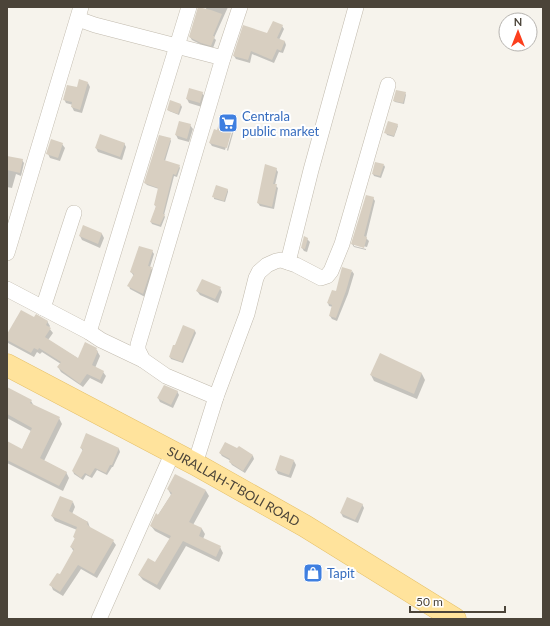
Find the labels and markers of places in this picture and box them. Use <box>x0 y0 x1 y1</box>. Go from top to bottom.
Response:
place label: Centrala public market <box>242 108 319 139</box>
supermarket icon: Centrala public market <box>217 112 239 134</box>
shop icon: Tapit <box>302 562 324 584</box>
place label: Tapit <box>327 565 355 581</box>

